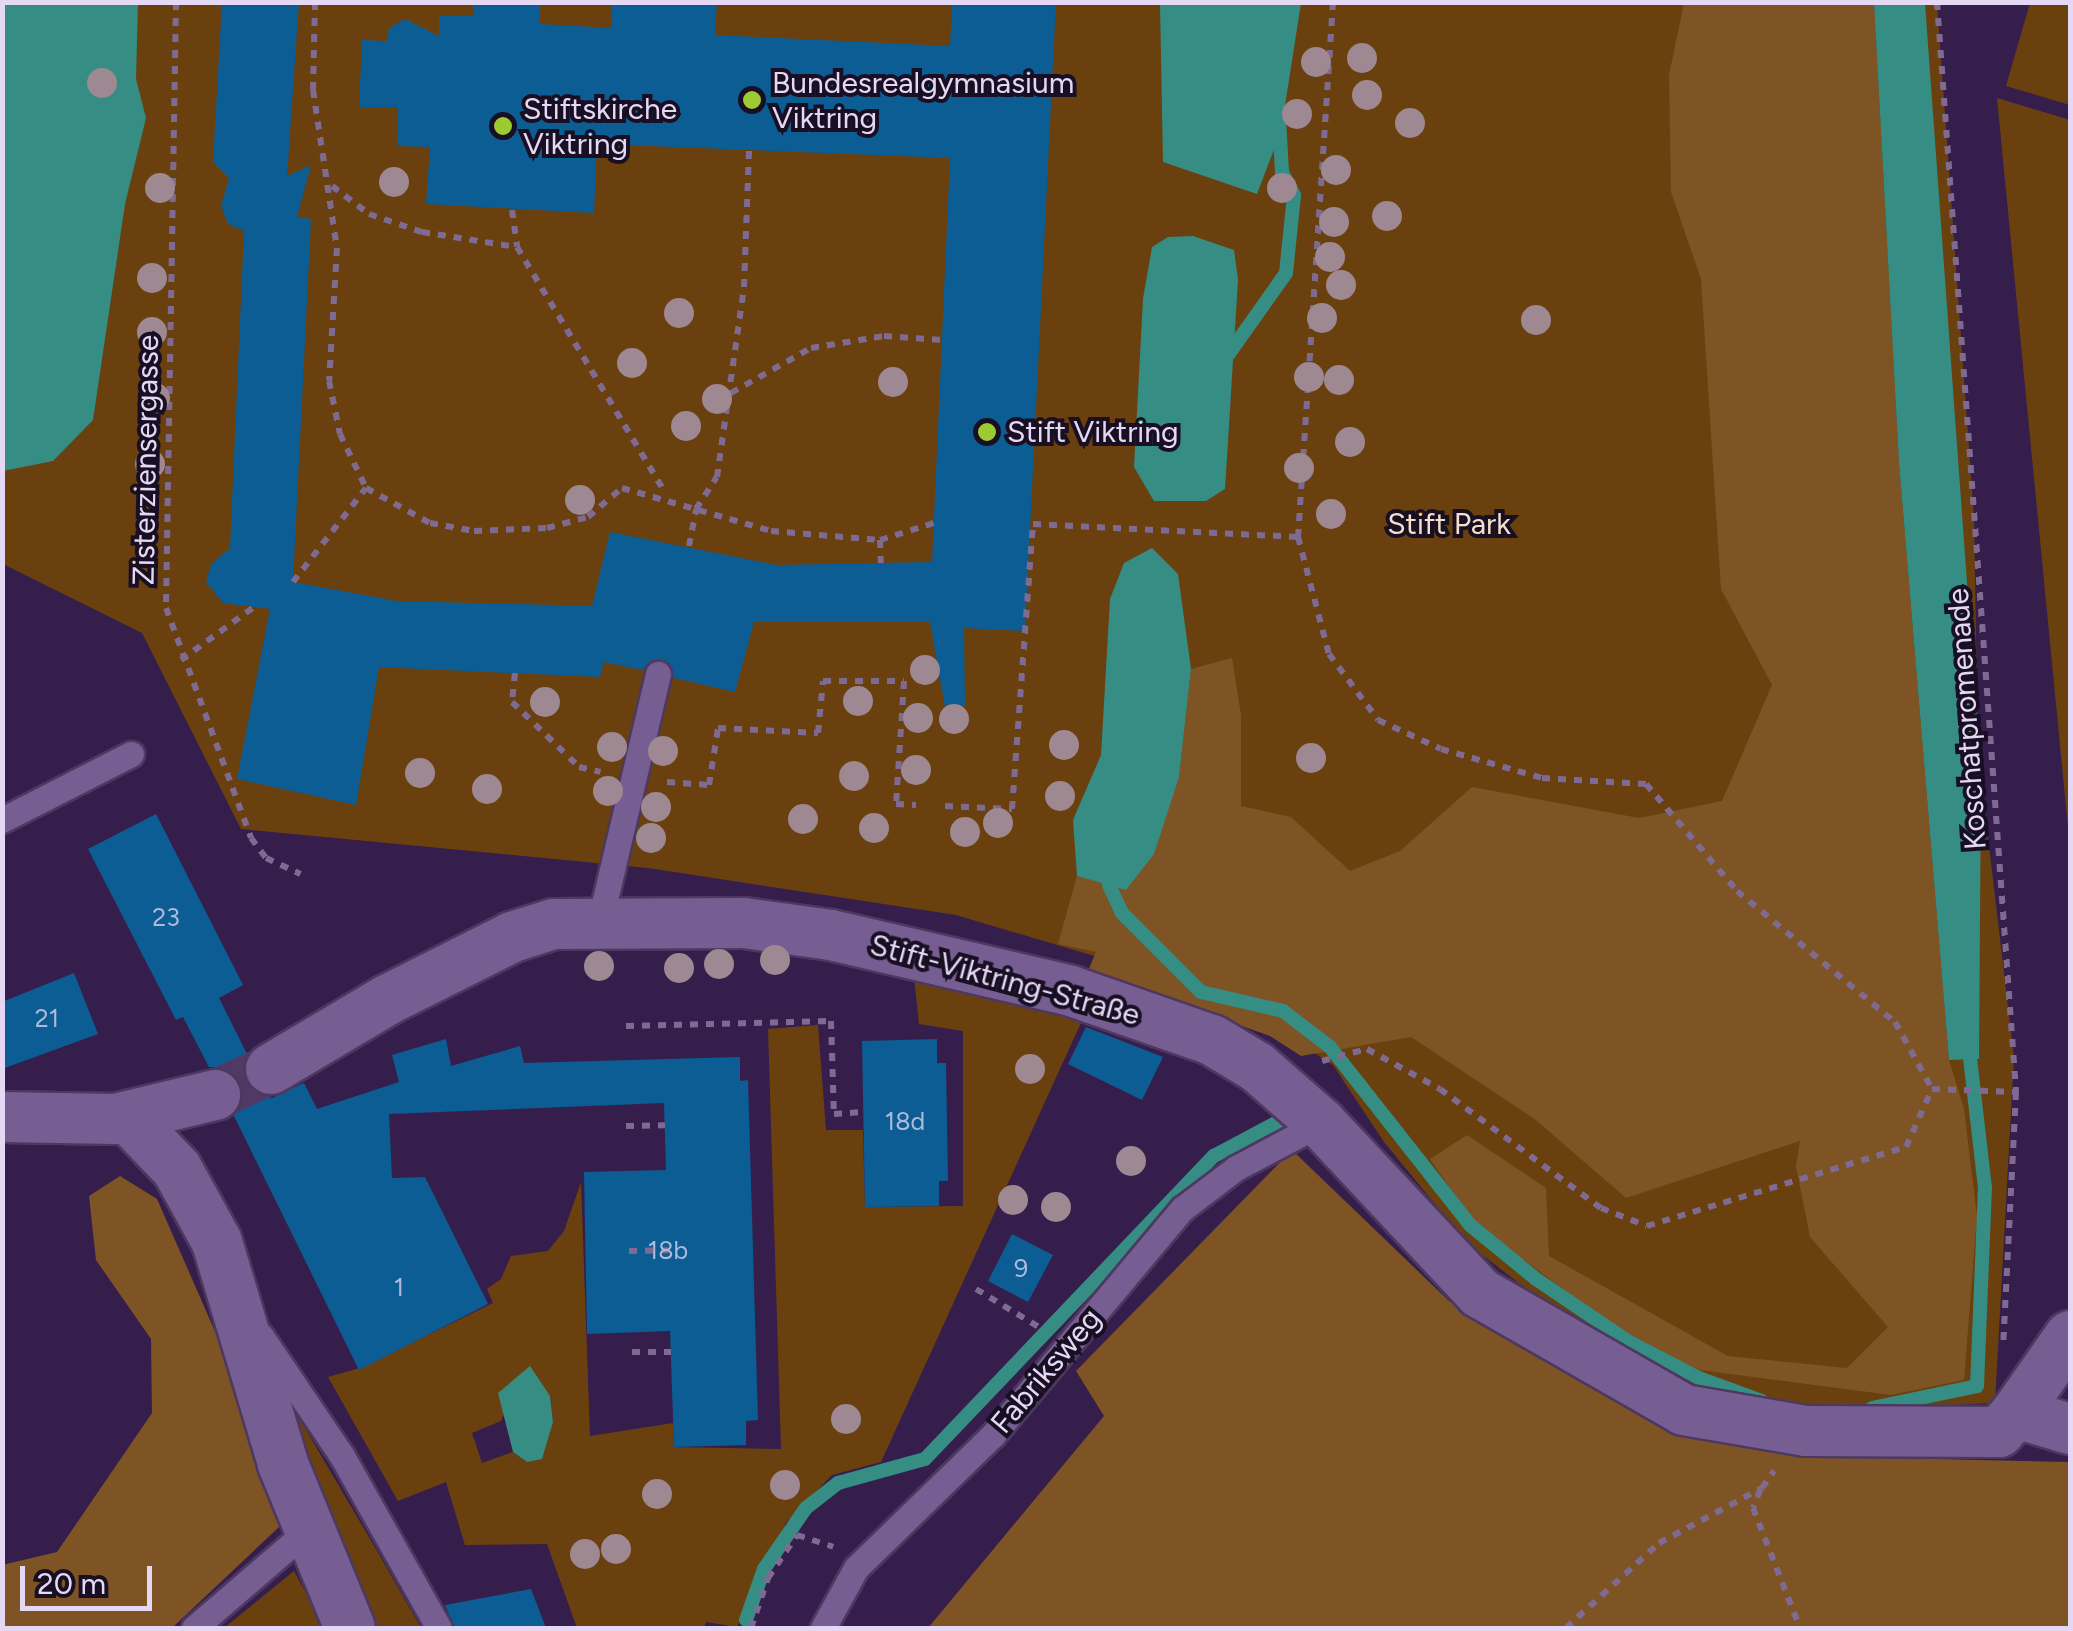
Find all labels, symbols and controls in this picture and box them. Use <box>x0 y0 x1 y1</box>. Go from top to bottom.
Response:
place label: Bundesrealgymnasium Viktring <box>772 65 1074 136</box>
marker: Bundesrealgymnasium Viktring <box>741 89 763 111</box>
place label: Stiftskirche Viktring <box>523 91 677 162</box>
marker: Stiftskirche Viktring <box>492 115 514 137</box>
street label: Zisterziensergasse <box>126 334 166 586</box>
place label: Stift Viktring <box>1007 414 1179 450</box>
marker: Stift Viktring <box>976 421 998 443</box>
park label: Stift Park <box>1387 506 1511 542</box>
street label: Koschatpromenade <box>1940 587 1994 851</box>
house number: 23 <box>152 902 180 932</box>
street label: Stift-Viktring-Straße <box>866 927 1144 1033</box>
house number: 21 <box>35 1003 59 1033</box>
house number: 18d <box>885 1106 925 1136</box>
house number: 18b <box>648 1235 688 1265</box>
house number: 9 <box>1014 1253 1028 1283</box>
house number: 1 <box>394 1272 404 1302</box>
street label: Fabriksweg <box>983 1301 1109 1441</box>
scale bar <box>25 1546 158 1608</box>
text: 20 m <box>37 1565 106 1602</box>

